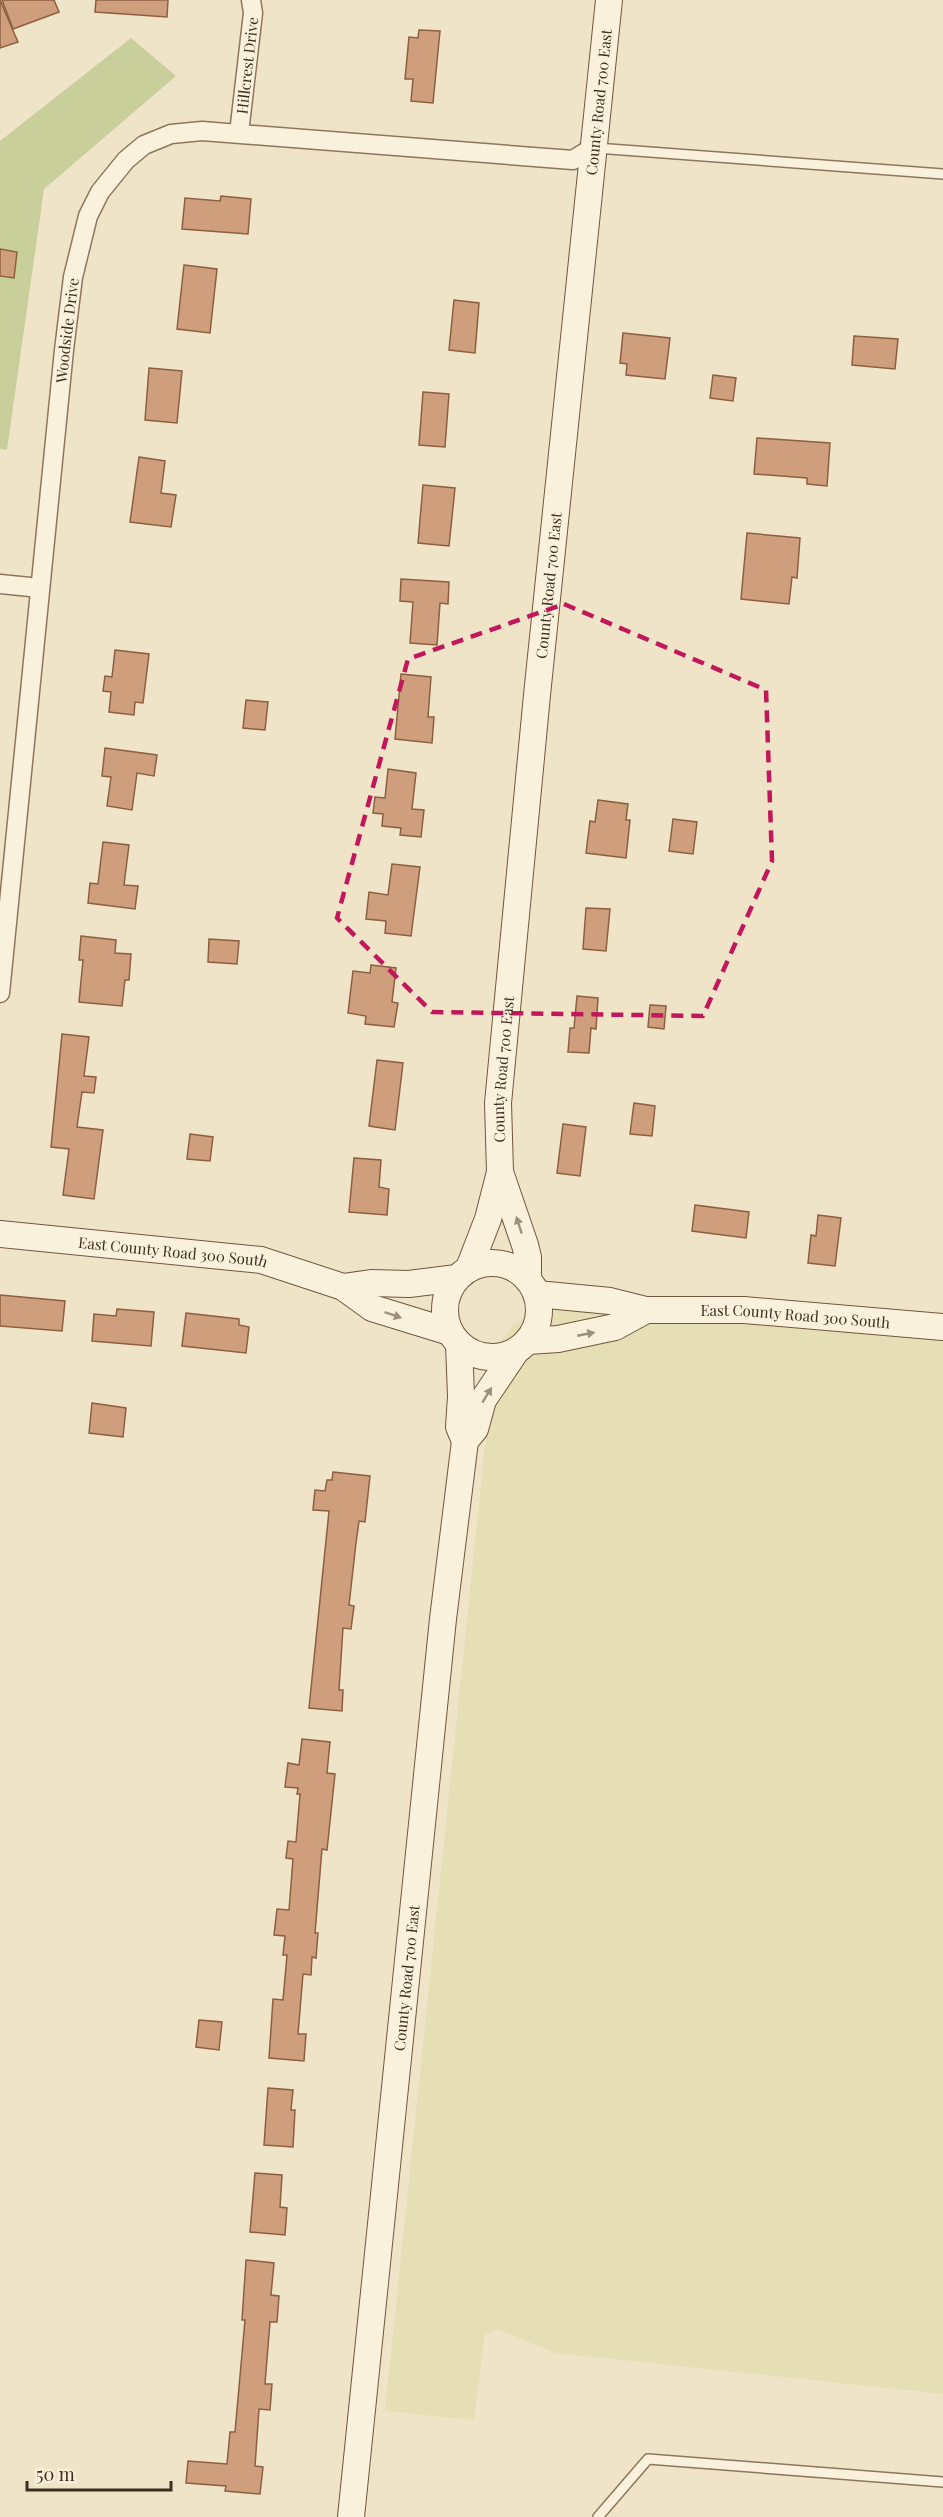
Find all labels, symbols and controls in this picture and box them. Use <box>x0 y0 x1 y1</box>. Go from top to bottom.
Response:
street label: Hillcrest Drive <box>231 16 262 115</box>
street label: County Road 700 East <box>581 27 616 176</box>
street label: Woodside Drive <box>51 277 83 385</box>
street label: County Road 700 East <box>531 511 566 660</box>
street label: County Road 700 East <box>488 994 518 1143</box>
one-way arrow <box>514 1216 523 1234</box>
street label: East County Road 300 South <box>77 1232 271 1272</box>
street label: East County Road 300 South <box>700 1300 891 1332</box>
one-way arrow <box>384 1311 402 1321</box>
one-way arrow <box>577 1329 596 1338</box>
one-way arrow <box>482 1387 493 1403</box>
street label: County Road 700 East <box>389 1903 424 2052</box>
scale bar <box>27 2454 171 2492</box>
text: 50 m <box>36 2462 75 2486</box>

